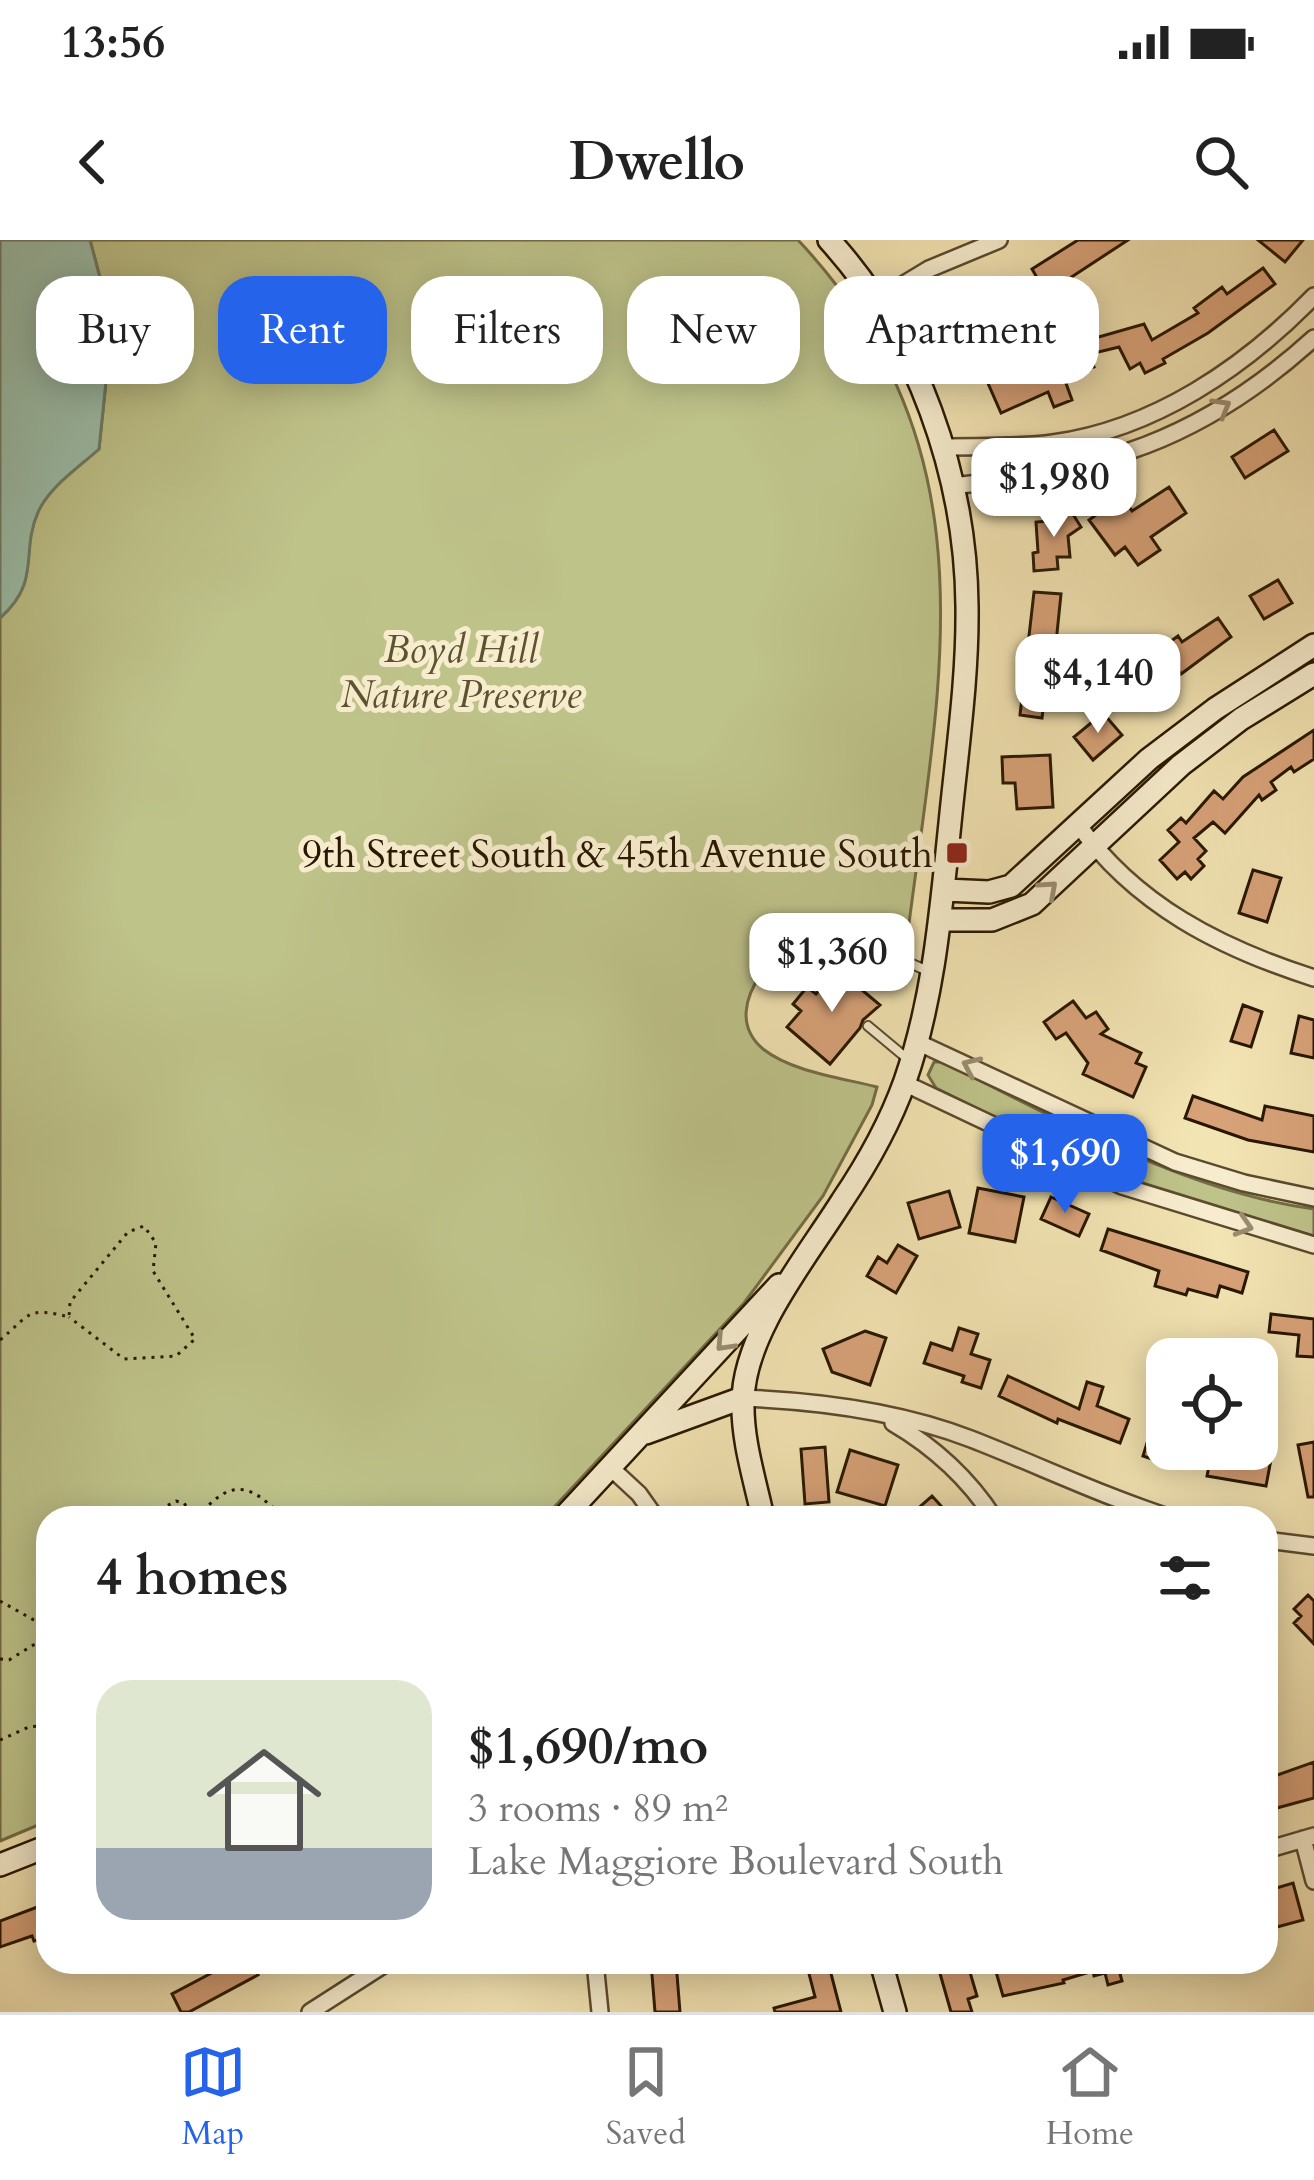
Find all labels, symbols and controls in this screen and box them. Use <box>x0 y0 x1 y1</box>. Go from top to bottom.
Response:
text: 13:56 <box>60 12 165 73</box>
text: Dwello <box>569 126 745 199</box>
icon: back <box>60 129 126 195</box>
icon: search <box>1188 129 1254 195</box>
chip: Buy <box>36 276 194 384</box>
chip: Rent <box>218 276 387 384</box>
chip: Filters <box>411 276 603 384</box>
chip: New <box>627 276 800 384</box>
chip: Apartment <box>824 276 1099 384</box>
one-way arrow <box>1209 399 1231 422</box>
pin: $1,980 <box>956 438 1152 540</box>
text: $1,980 <box>998 450 1110 503</box>
park label: Boyd Hill Nature Preserve <box>341 623 582 721</box>
pin: $4,140 <box>1000 634 1196 736</box>
text: $4,140 <box>1042 646 1154 699</box>
place label: 9th Street South & 45th Avenue South <box>302 828 933 881</box>
marker: 9th Street South & 45th Avenue South <box>944 840 970 866</box>
one-way arrow <box>1035 882 1056 903</box>
pin: $1,360 <box>734 913 930 1015</box>
text: $1,360 <box>776 925 888 978</box>
one-way arrow <box>962 1056 984 1080</box>
pin: $1,690 <box>967 1114 1163 1216</box>
text: $1,690 <box>1009 1126 1121 1179</box>
one-way arrow <box>1233 1212 1254 1237</box>
one-way arrow <box>717 1330 738 1351</box>
map controls <box>1146 1338 1278 1470</box>
button: locate <box>1146 1338 1278 1470</box>
text: 4 homes <box>96 1543 288 1613</box>
icon: filters <box>1152 1545 1218 1611</box>
text: $1,690/mo <box>468 1712 708 1782</box>
icon: home <box>192 1728 336 1872</box>
text: 3 rooms · 89 m² <box>468 1782 728 1835</box>
text: Lake Maggiore Boulevard South <box>468 1835 1004 1888</box>
tab: Map <box>180 2039 246 2156</box>
tab: Saved <box>606 2039 686 2156</box>
tab: Home <box>1046 2039 1134 2156</box>

